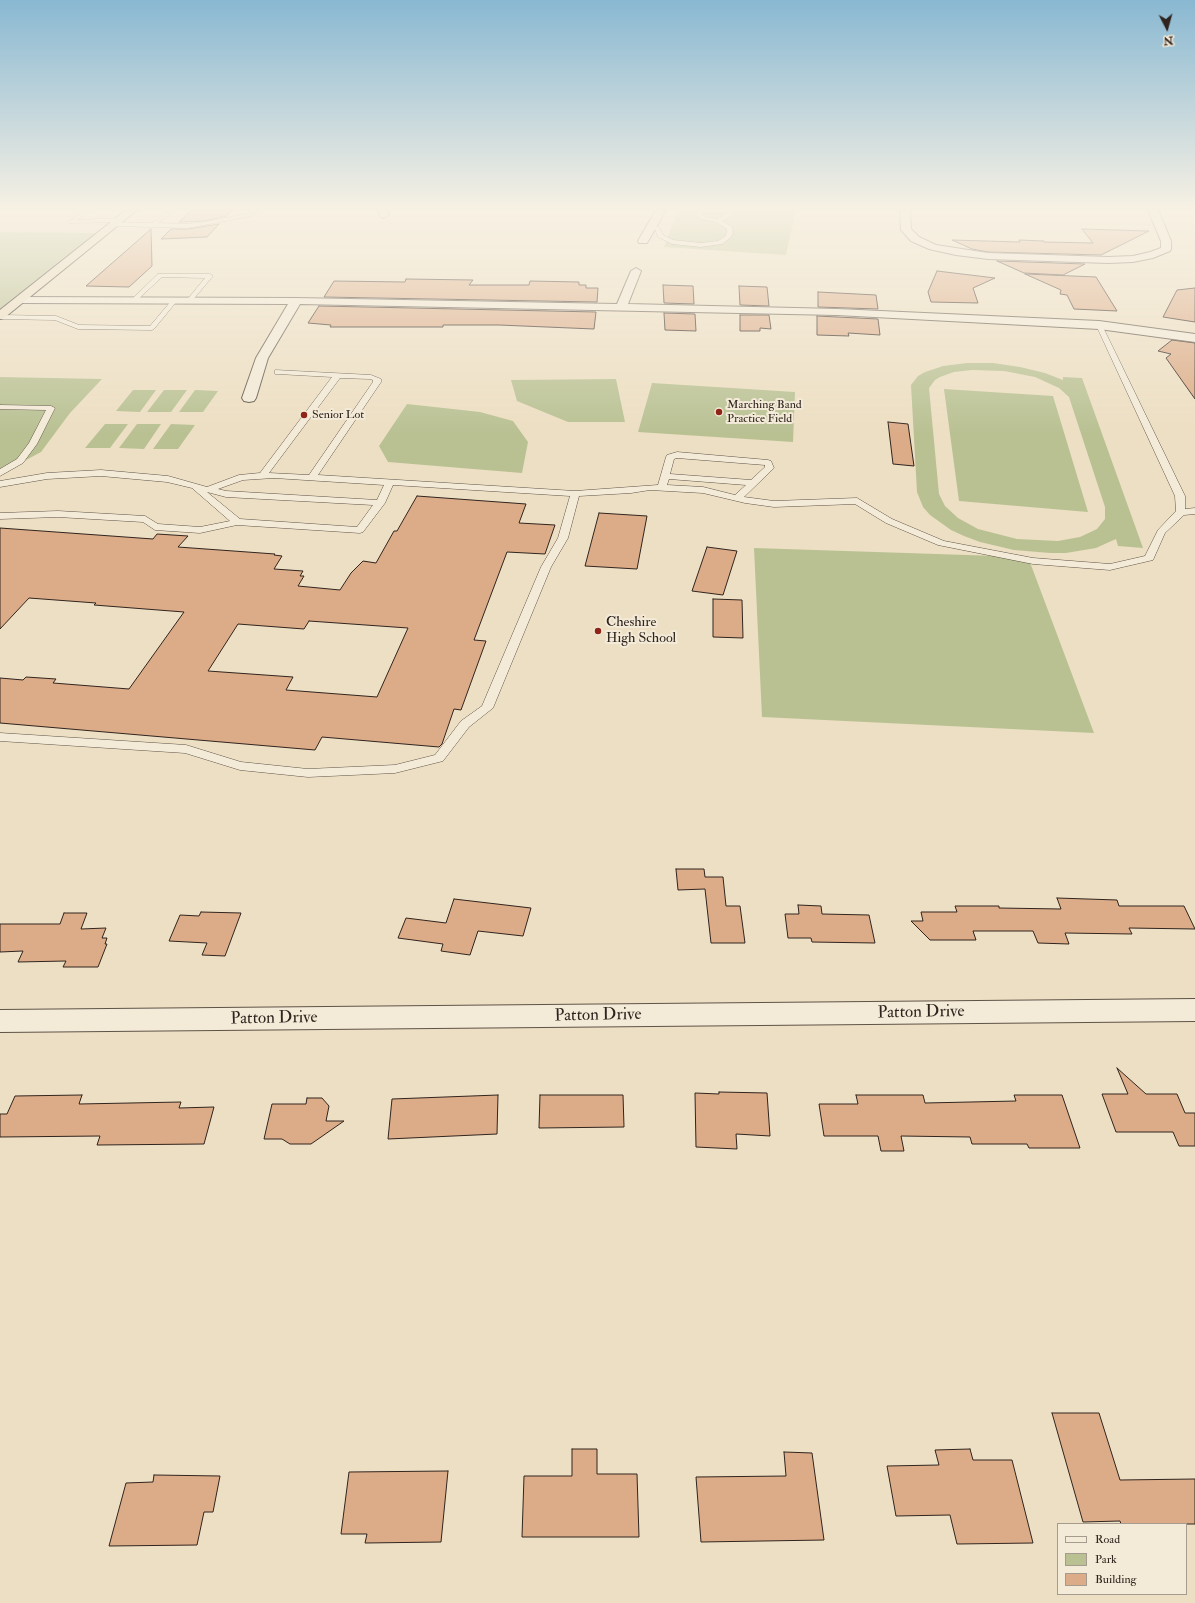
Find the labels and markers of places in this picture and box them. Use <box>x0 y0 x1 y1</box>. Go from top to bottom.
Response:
place label: Marching Band Practice Field <box>727 398 802 426</box>
marker: Marching Band Practice Field <box>714 407 724 417</box>
place label: Senior Lot <box>312 408 364 422</box>
marker: Senior Lot <box>299 410 309 420</box>
place label: Cheshire High School <box>606 615 676 648</box>
marker: Cheshire High School <box>593 626 603 636</box>

